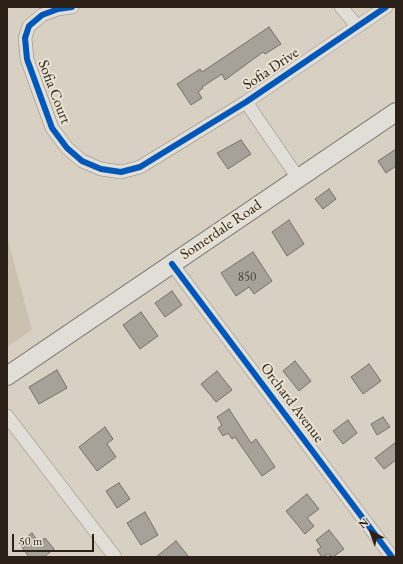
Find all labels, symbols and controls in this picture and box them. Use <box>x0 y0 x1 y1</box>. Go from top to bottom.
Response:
street label: Sofia Drive <box>240 44 302 94</box>
street label: Sofia Court <box>34 58 74 126</box>
street label: Somerdale Road <box>177 196 265 264</box>
house number: 850 <box>238 269 256 285</box>
street label: Orchard Avenue <box>256 360 328 446</box>
north arrow <box>351 512 391 552</box>
text: N <box>355 515 371 531</box>
scale bar <box>14 526 96 552</box>
text: 50 m <box>19 533 42 549</box>

